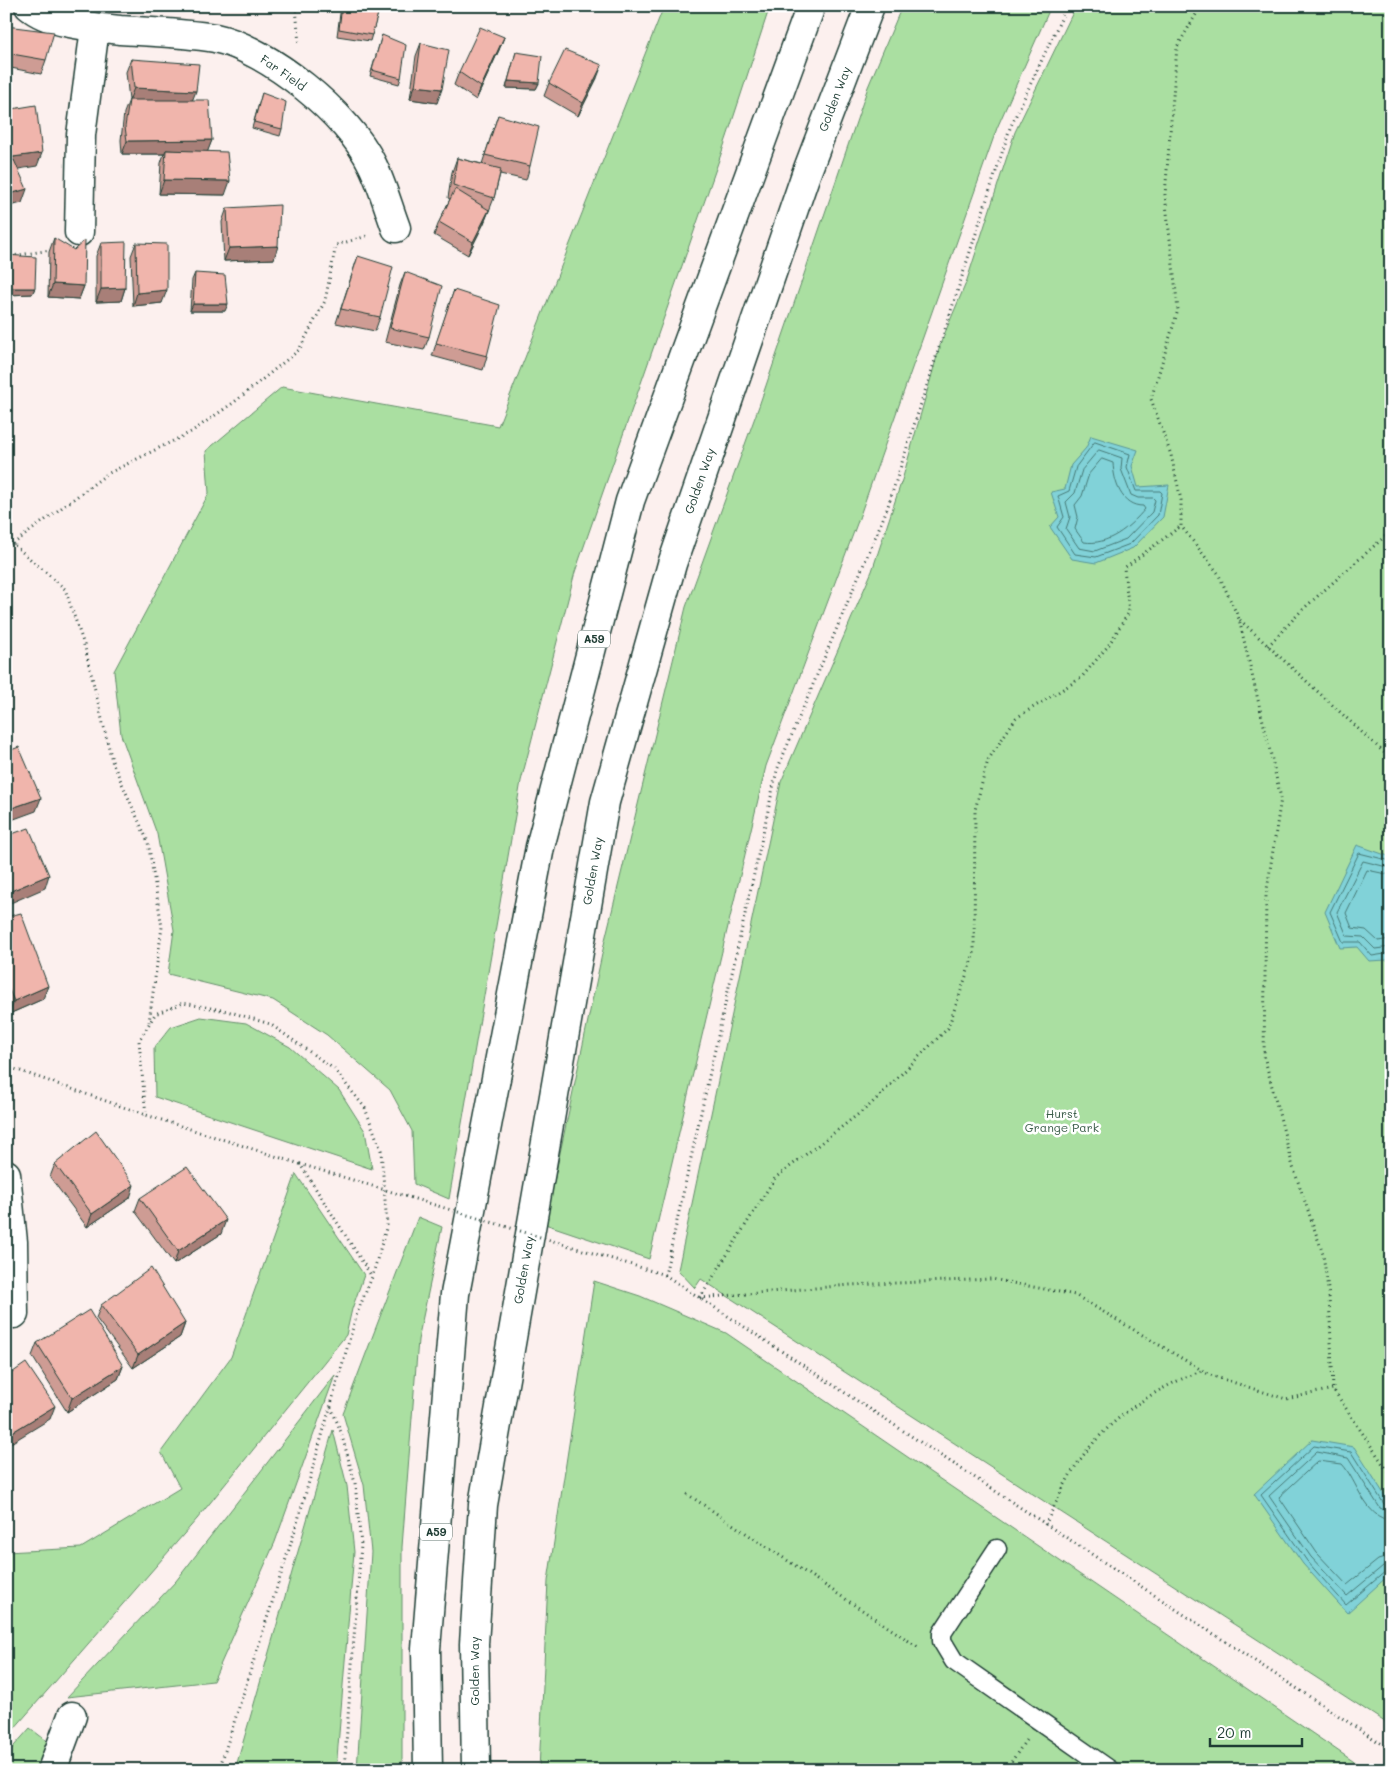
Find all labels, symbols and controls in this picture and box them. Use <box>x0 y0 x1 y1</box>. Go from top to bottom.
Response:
street label: Far Field <box>257 51 310 94</box>
street label: Golden Way <box>814 64 854 134</box>
street label: Golden Way <box>680 446 718 516</box>
road number: A59 <box>578 630 610 648</box>
street label: Golden Way <box>578 836 606 906</box>
park label: Hurst Grange Park <box>1025 1105 1099 1135</box>
street label: Golden Way <box>509 1235 537 1305</box>
road number: A59 <box>420 1524 452 1540</box>
street label: Golden Way <box>466 1637 482 1705</box>
scale bar <box>1210 1716 1302 1748</box>
text: 20 m <box>1217 1722 1251 1742</box>

